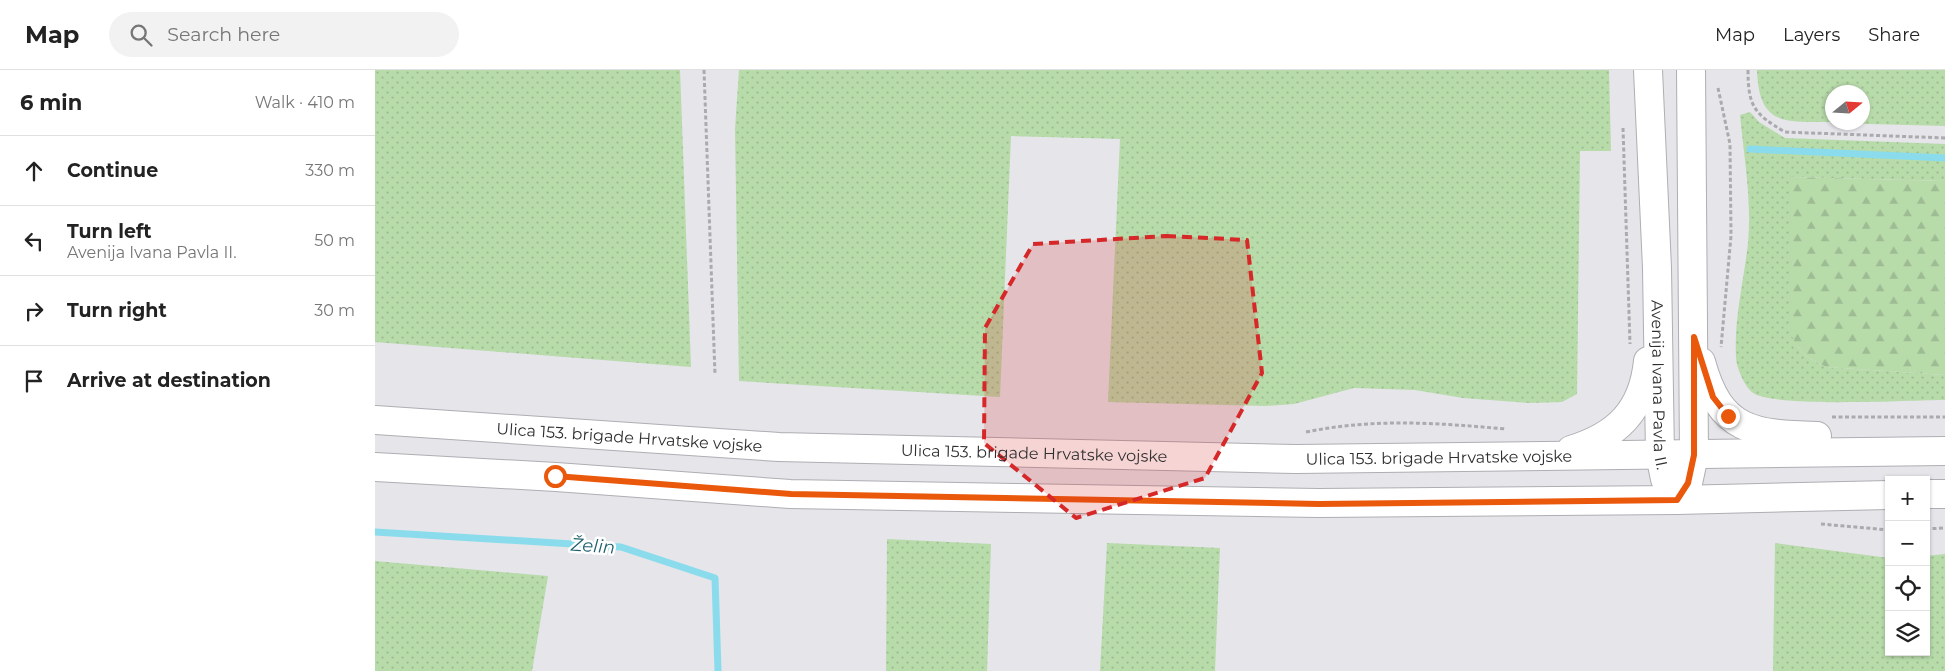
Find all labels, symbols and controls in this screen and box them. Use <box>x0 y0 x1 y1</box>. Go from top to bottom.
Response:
search box <box>109 12 459 57</box>
text: Map <box>25 20 79 49</box>
icon: search <box>127 21 155 49</box>
text: Search here <box>167 23 280 46</box>
text: Map <box>1715 24 1755 46</box>
text: Layers <box>1783 24 1840 46</box>
text: Share <box>1868 24 1920 46</box>
north arrow <box>1825 85 1870 130</box>
text: 6 min <box>20 90 82 115</box>
text: Walk · 410 m <box>255 93 355 112</box>
icon: ahead <box>20 157 48 185</box>
text: Continue <box>67 159 158 182</box>
text: 330 m <box>305 161 355 180</box>
text: Turn left <box>67 220 152 243</box>
icon: left <box>20 227 48 255</box>
text: 50 m <box>314 231 355 250</box>
text: Avenija Ivana Pavla II. <box>67 243 237 262</box>
icon: right <box>20 297 48 325</box>
text: Turn right <box>67 299 167 322</box>
street label: Avenija Ivana Pavla II. <box>1648 300 1672 471</box>
text: 30 m <box>314 301 355 320</box>
icon: arrive <box>20 367 48 395</box>
text: Arrive at destination <box>67 369 271 392</box>
route end <box>1717 405 1740 428</box>
street label: Ulica 153. brigade Hrvatske vojske <box>496 419 763 456</box>
street label: Ulica 153. brigade Hrvatske vojske <box>901 441 1167 466</box>
street label: Ulica 153. brigade Hrvatske vojske <box>1306 447 1572 469</box>
route start <box>544 465 567 488</box>
map controls <box>1885 476 1930 656</box>
button: + <box>1885 476 1930 521</box>
button: − <box>1885 521 1930 566</box>
water label: Želin <box>569 533 616 559</box>
button: locate <box>1885 566 1930 611</box>
button: layers <box>1885 611 1930 656</box>

